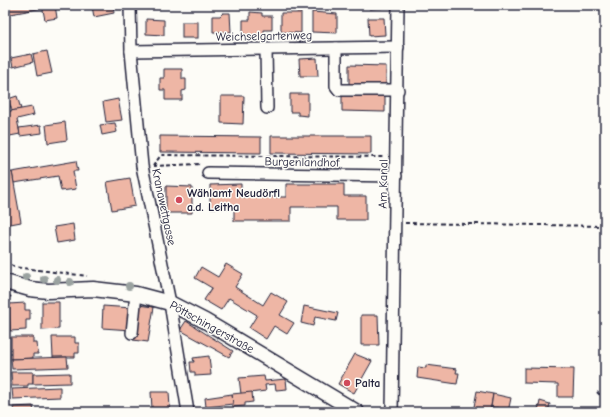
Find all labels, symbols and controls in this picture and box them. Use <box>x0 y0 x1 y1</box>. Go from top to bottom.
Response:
street label: Weichselgartenweg <box>216 28 312 44</box>
street label: Burgenlandhof <box>264 154 340 170</box>
street label: Am Kanal <box>376 159 390 209</box>
street label: Kranawettgasse <box>149 167 179 247</box>
place label: Wählamt Neudörfl a.d. Leitha <box>187 186 280 214</box>
marker: Wählamt Neudörfl a.d. Leitha <box>174 195 184 205</box>
street label: Pöttschingerstraße <box>167 298 257 356</box>
place label: Palta <box>355 376 380 390</box>
marker: Palta <box>342 378 352 388</box>

